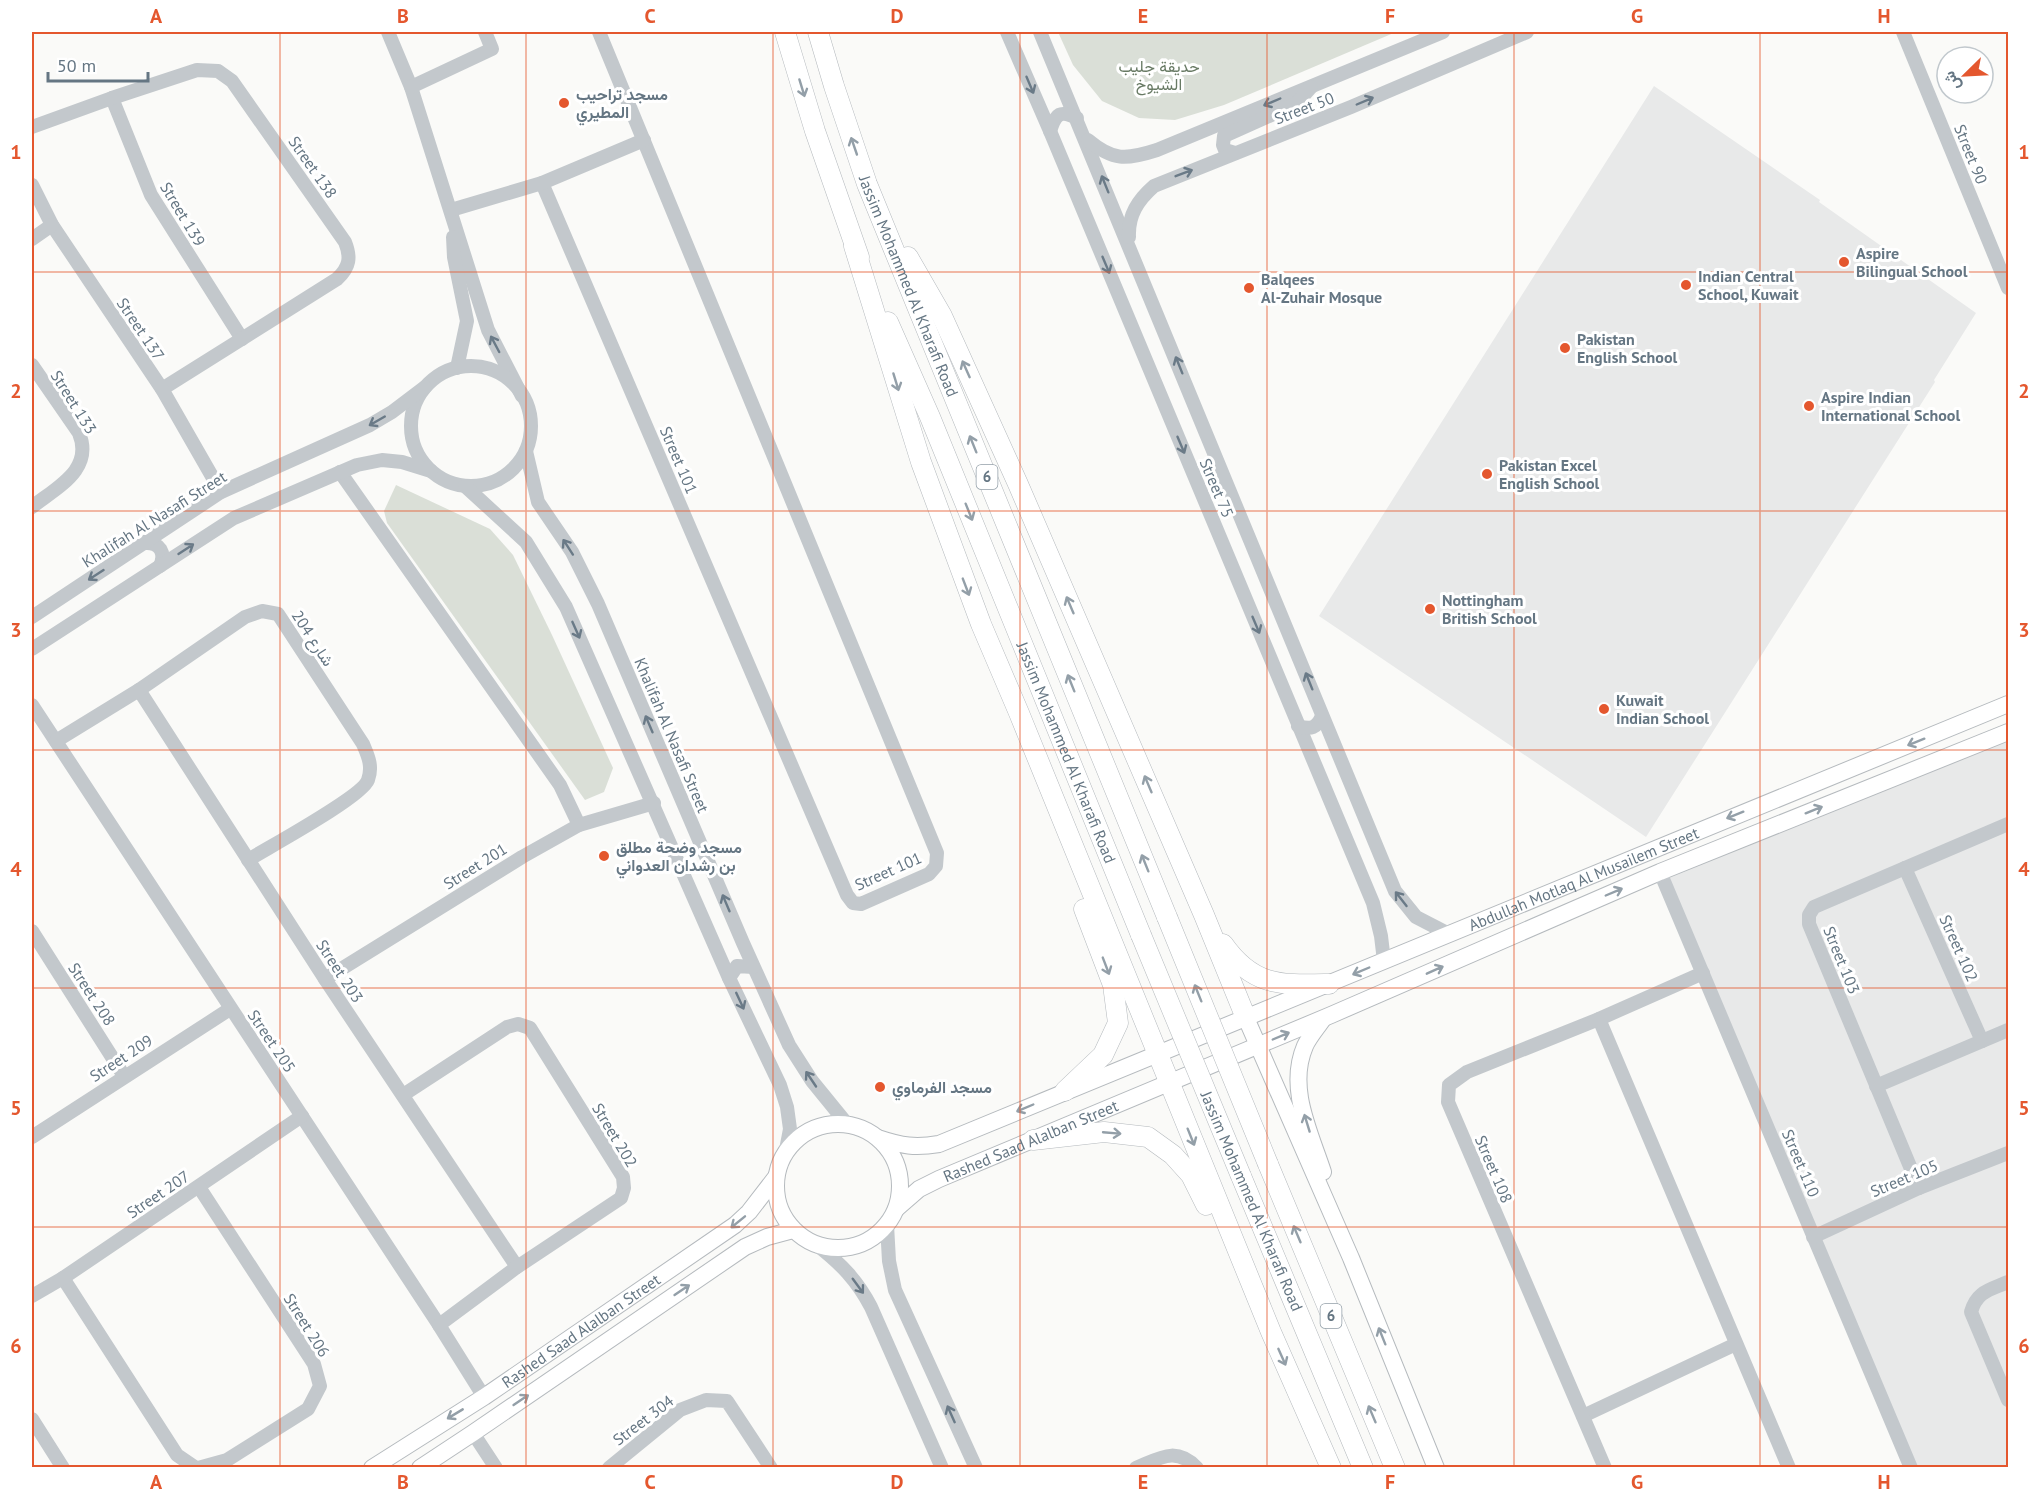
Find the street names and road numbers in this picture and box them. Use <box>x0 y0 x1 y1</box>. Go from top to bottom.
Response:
street label: Street 50 <box>1271 87 1337 129</box>
street label: Street 90 <box>1950 121 1992 187</box>
street label: Street 138 <box>284 132 342 202</box>
street label: Jassim Mohammed Al Kharafi Road <box>855 172 963 400</box>
street label: Street 139 <box>156 178 210 250</box>
street label: Street 137 <box>113 294 169 364</box>
street label: Street 133 <box>47 366 101 438</box>
street label: Street 101 <box>656 423 702 497</box>
street label: Street 75 <box>1196 455 1238 521</box>
road number: 6 <box>976 465 998 489</box>
street label: Khalifah Al Nasafi Street <box>78 466 230 572</box>
street label: شارع 204 <box>286 606 338 671</box>
street label: Jassim Mohammed Al Kharafi Road <box>1012 638 1121 866</box>
street label: Khalifah Al Nasafi Street <box>630 654 714 816</box>
street label: Abdullah Motlaq Al Musailem Street <box>1465 822 1702 935</box>
street label: Street 201 <box>439 839 511 893</box>
street label: Street 101 <box>851 847 925 895</box>
street label: Street 102 <box>1935 911 1983 985</box>
street label: Street 103 <box>1819 923 1865 997</box>
street label: Street 203 <box>312 936 368 1006</box>
street label: Street 208 <box>64 959 120 1029</box>
street label: Street 205 <box>244 1006 300 1076</box>
street label: Street 209 <box>86 1030 156 1086</box>
street label: Jassim Mohammed Al Kharafi Road <box>1196 1087 1307 1314</box>
street label: Rashed Saad Alalban Street <box>940 1095 1121 1186</box>
street label: Street 202 <box>588 1099 642 1171</box>
street label: Street 110 <box>1778 1126 1824 1200</box>
street label: Street 108 <box>1471 1132 1517 1206</box>
street label: Street 105 <box>1867 1155 1941 1201</box>
street label: Street 207 <box>123 1166 193 1222</box>
street label: Rashed Saad Alalban Street <box>498 1269 664 1392</box>
street label: Street 206 <box>280 1289 334 1361</box>
road number: 6 <box>1320 1304 1342 1328</box>
street label: Street 304 <box>609 1390 678 1449</box>

